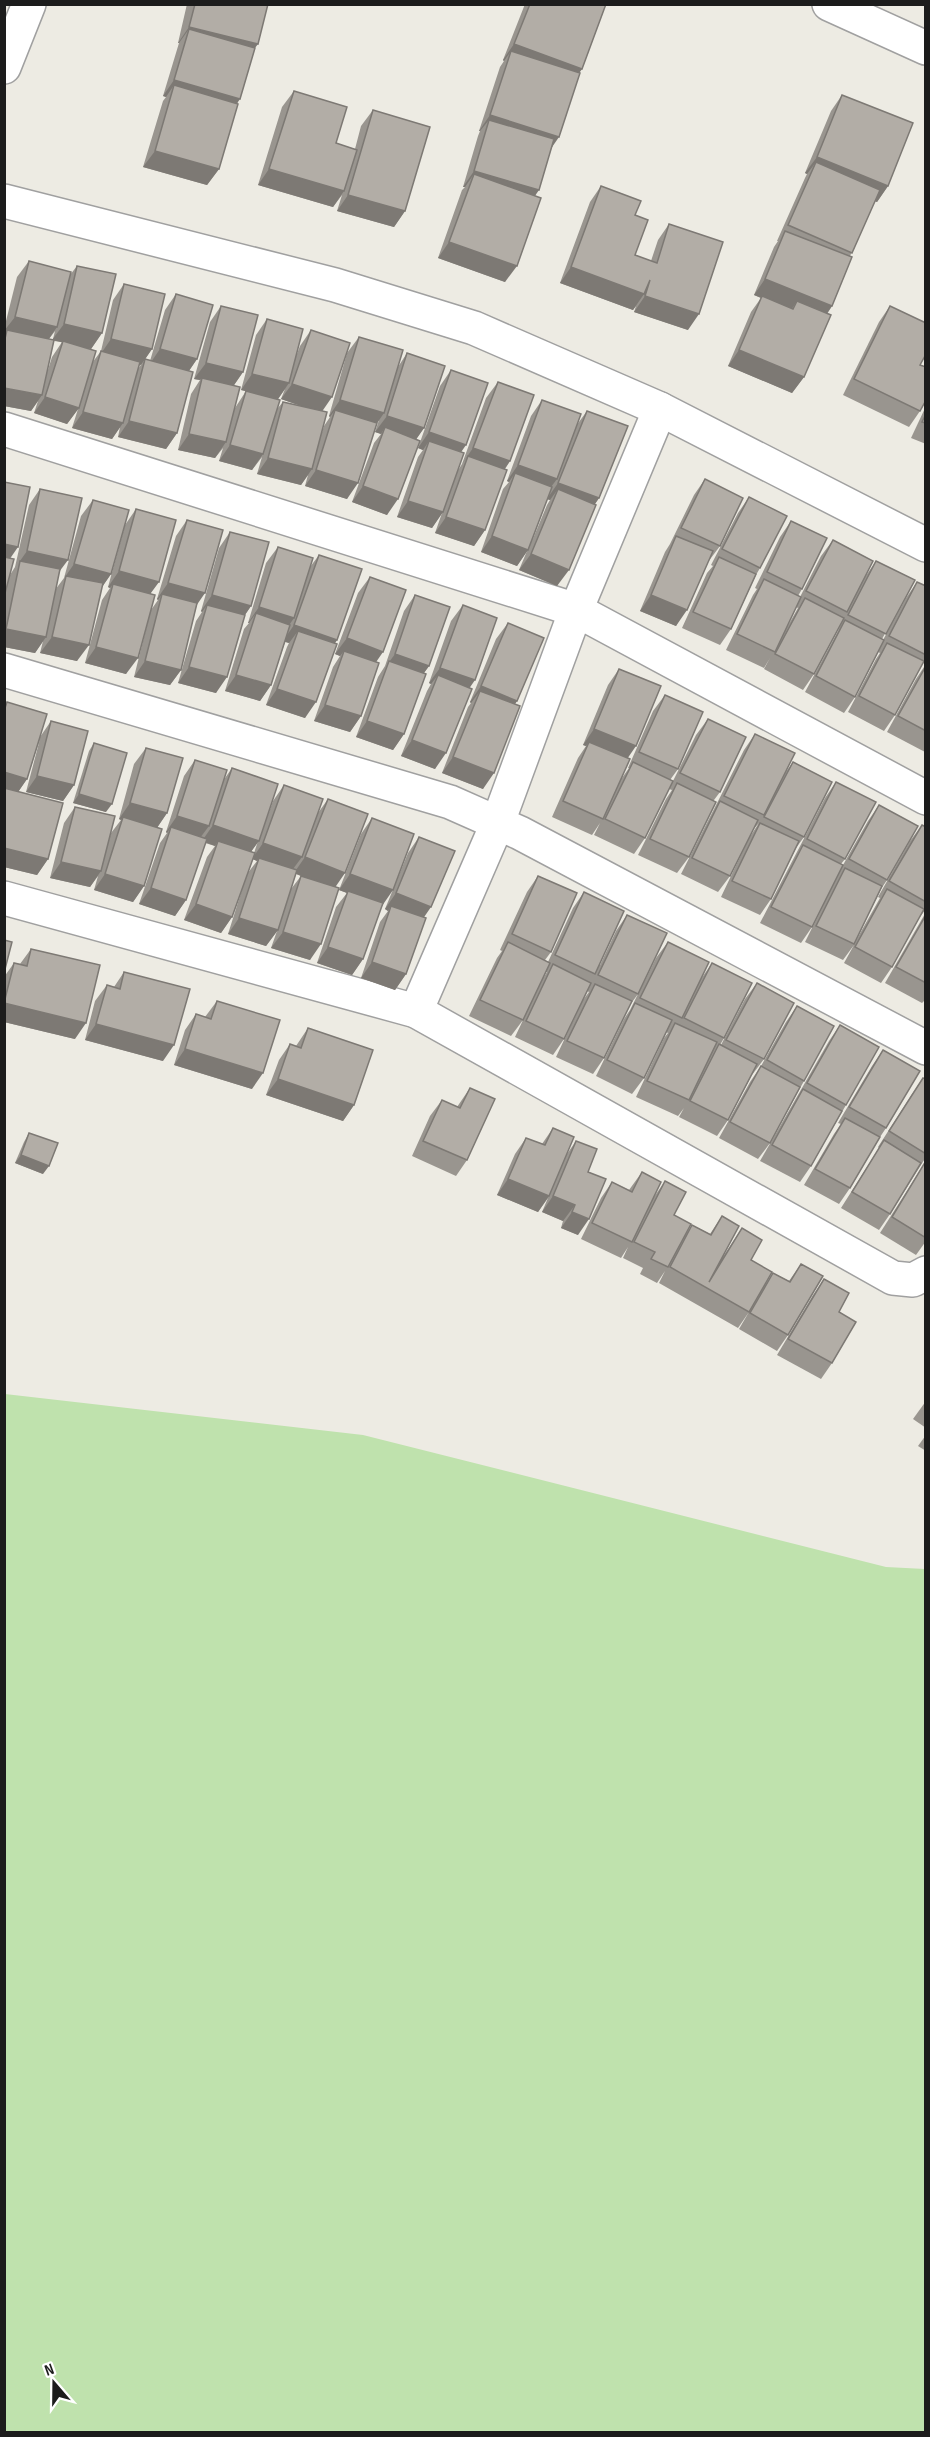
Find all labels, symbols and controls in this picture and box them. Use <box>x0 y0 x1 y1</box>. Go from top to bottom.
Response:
north arrow <box>24 2353 84 2413</box>
text: N <box>42 2360 57 2381</box>

